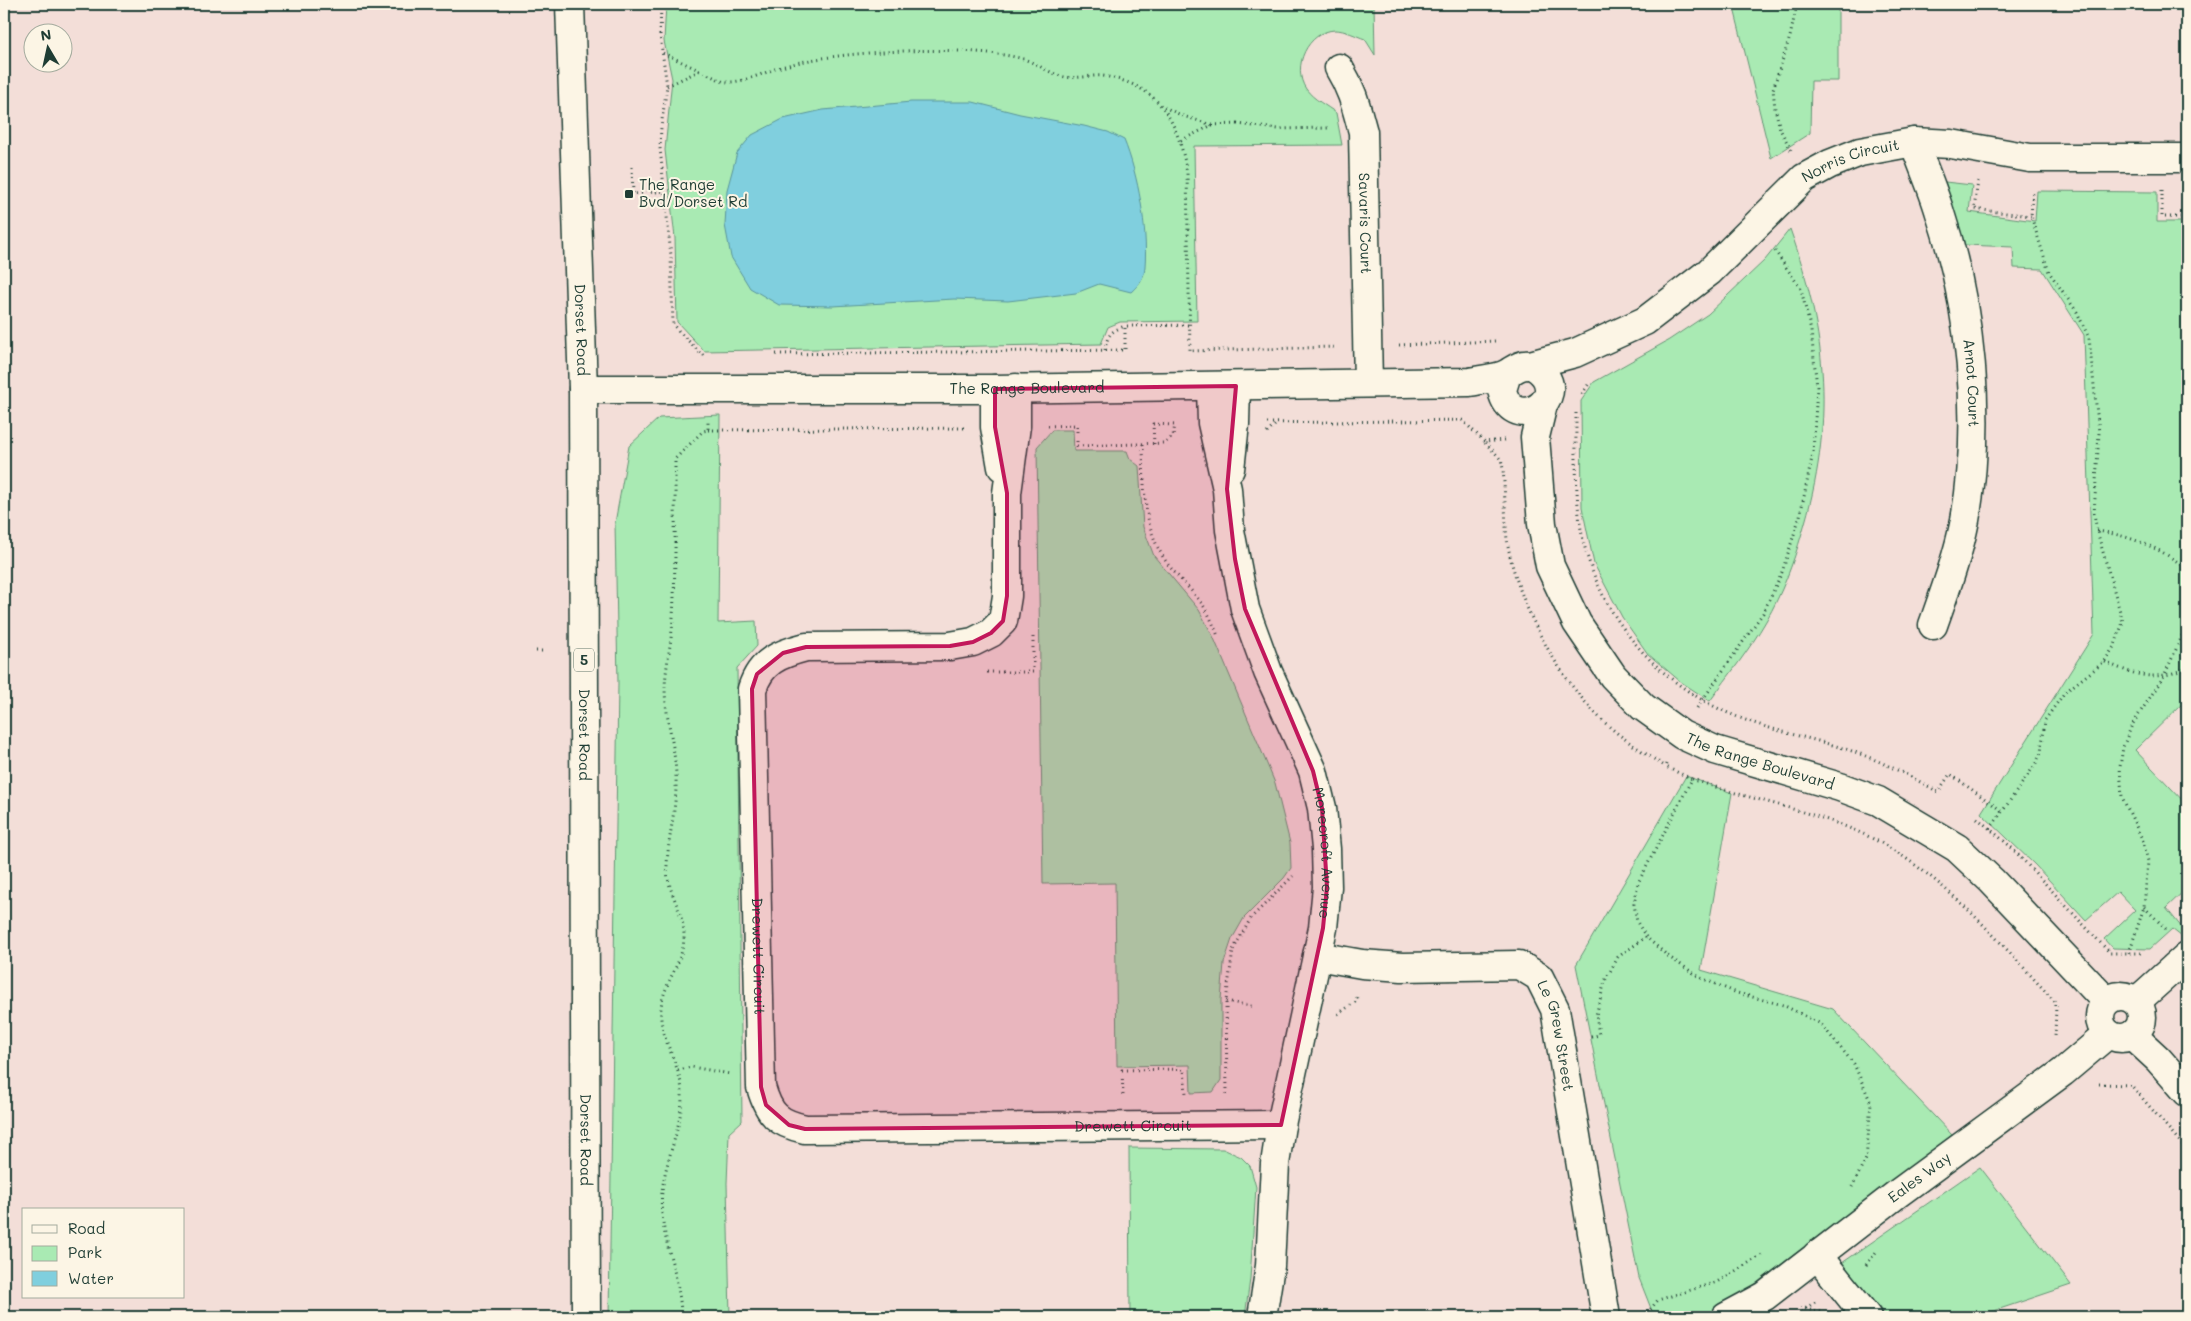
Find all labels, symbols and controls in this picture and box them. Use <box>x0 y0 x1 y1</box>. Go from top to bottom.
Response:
north arrow <box>22 22 72 72</box>
text: N <box>39 24 53 45</box>
street label: Norris Circuit <box>1798 134 1901 186</box>
street label: Savaris Court <box>1355 172 1377 274</box>
place label: The Range Bvd/Dorset Rd <box>639 174 747 211</box>
marker: The Range Bvd/Dorset Rd <box>623 188 635 200</box>
street label: Dorset Road <box>570 283 594 376</box>
street label: Arnot Court <box>1959 338 1984 427</box>
street label: The Range Boulevard <box>950 376 1105 398</box>
road number: 5 <box>574 648 594 672</box>
street label: Dorset Road <box>575 689 595 781</box>
street label: The Range Boulevard <box>1683 727 1837 794</box>
street label: Morecroft Avenue <box>1308 785 1338 920</box>
street label: Drewett Circuit <box>748 897 770 1015</box>
street label: Le Grew Street <box>1533 976 1579 1093</box>
street label: Dorset Road <box>576 1094 597 1186</box>
street label: Drewett Circuit <box>1074 1115 1192 1136</box>
street label: Eales Way <box>1883 1147 1955 1207</box>
legend <box>22 1208 185 1298</box>
text: Road <box>68 1218 105 1238</box>
text: Park <box>68 1242 102 1262</box>
text: Water <box>68 1268 114 1288</box>

